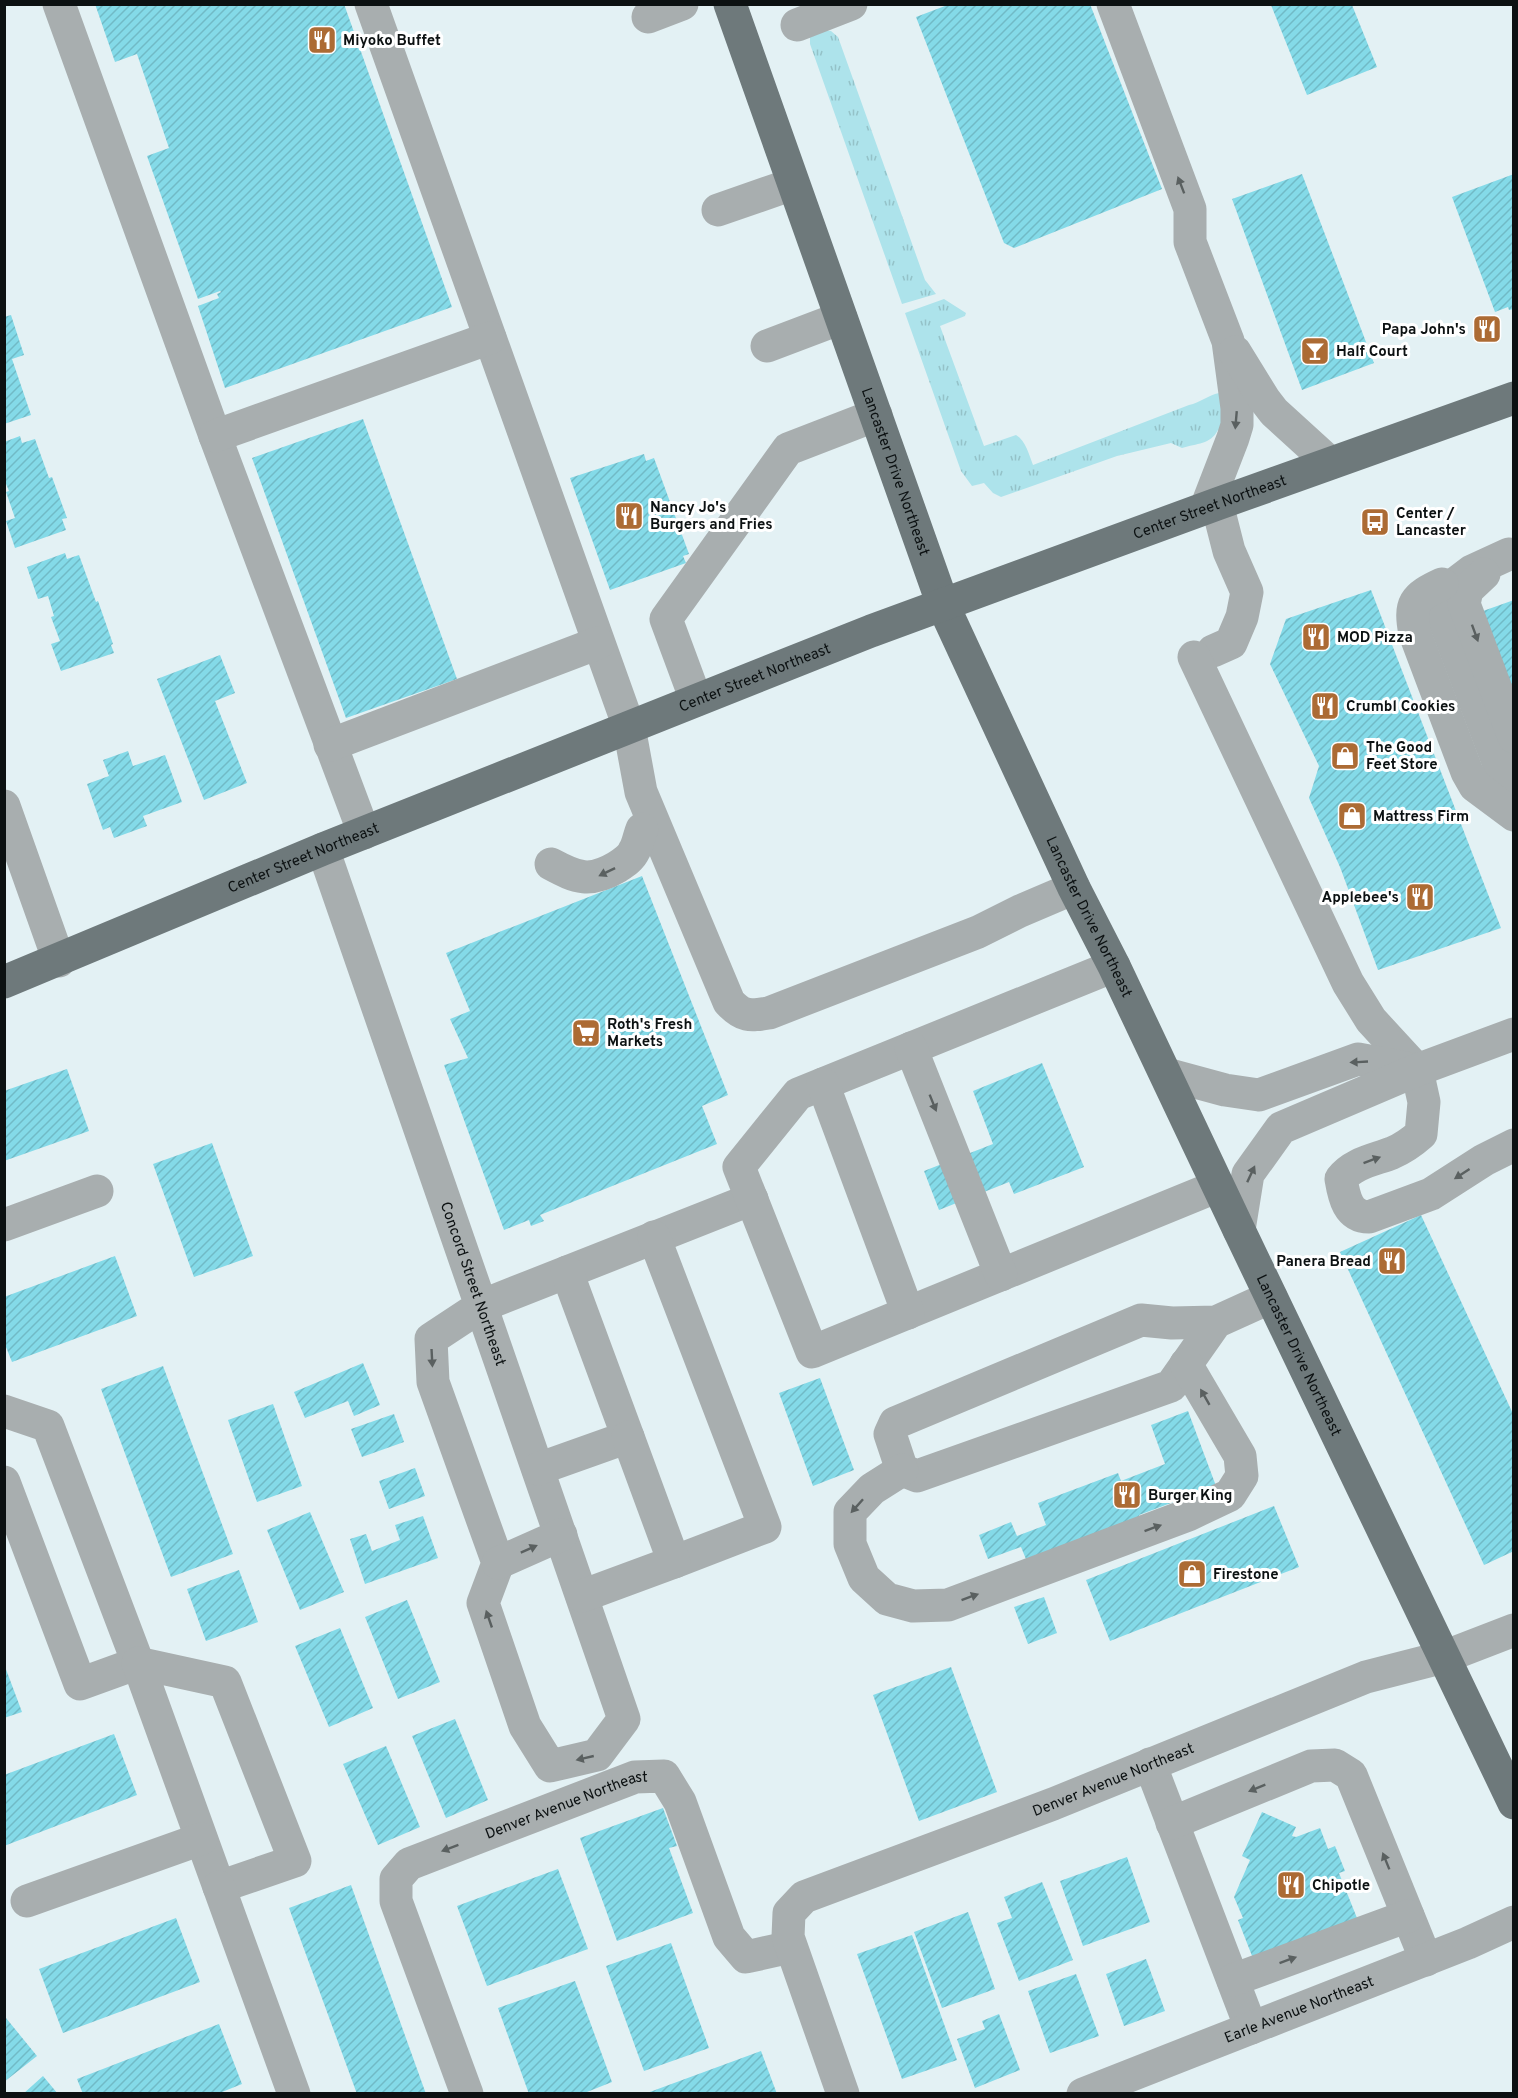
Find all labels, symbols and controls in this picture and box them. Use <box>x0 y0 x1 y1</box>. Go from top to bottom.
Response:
restaurant icon: Miyoko Buffet <box>306 24 338 56</box>
place label: Miyoko Buffet <box>343 32 441 51</box>
one-way arrow <box>1176 176 1185 194</box>
restaurant icon: Papa John's <box>1471 313 1503 345</box>
place label: Papa John's <box>1382 321 1466 340</box>
bar icon: Half Court <box>1299 335 1331 367</box>
place label: Half Court <box>1336 343 1408 362</box>
street label: Lancaster Drive Northeast <box>856 385 933 559</box>
one-way arrow <box>1231 411 1241 430</box>
street label: Center Street Northeast <box>1131 472 1289 545</box>
place label: Nancy Jo's Burgers and Fries <box>650 499 773 535</box>
restaurant icon: Nancy Jo's Burgers and Fries <box>613 500 645 532</box>
place label: Center / Lancaster <box>1396 505 1467 541</box>
bus stop icon: Center / Lancaster <box>1359 506 1391 538</box>
restaurant icon: MOD Pizza <box>1300 621 1332 653</box>
one-way arrow <box>1470 624 1480 642</box>
place label: MOD Pizza <box>1337 629 1413 648</box>
street label: Center Street Northeast <box>676 640 834 717</box>
restaurant icon: Crumbl Cookies <box>1309 690 1341 722</box>
place label: Crumbl Cookies <box>1346 698 1455 717</box>
place label: The Good Feet Store <box>1366 739 1437 775</box>
shop icon: The Good Feet Store <box>1329 740 1361 772</box>
shop icon: Mattress Firm <box>1336 800 1368 832</box>
place label: Mattress Firm <box>1373 808 1469 827</box>
street label: Center Street Northeast <box>225 820 382 899</box>
street label: Lancaster Drive Northeast <box>1040 834 1136 1001</box>
one-way arrow <box>598 867 615 877</box>
restaurant icon: Applebee's <box>1404 881 1436 913</box>
place label: Applebee's <box>1322 889 1399 908</box>
place label: Roth's Fresh Markets <box>607 1016 692 1052</box>
supermarket icon: Roth's Fresh Markets <box>570 1017 602 1049</box>
one-way arrow <box>1349 1057 1368 1067</box>
one-way arrow <box>928 1094 938 1112</box>
one-way arrow <box>1363 1155 1381 1165</box>
one-way arrow <box>1246 1164 1256 1182</box>
one-way arrow <box>1454 1168 1471 1179</box>
street label: Concord Street Northeast <box>435 1200 509 1369</box>
restaurant icon: Panera Bread <box>1376 1245 1408 1277</box>
place label: Panera Bread <box>1276 1253 1371 1272</box>
street label: Lancaster Drive Northeast <box>1251 1272 1345 1440</box>
one-way arrow <box>427 1349 436 1368</box>
one-way arrow <box>1200 1388 1210 1405</box>
restaurant icon: Burger King <box>1111 1479 1143 1511</box>
place label: Burger King <box>1148 1487 1233 1506</box>
one-way arrow <box>850 1498 864 1513</box>
one-way arrow <box>1144 1523 1162 1533</box>
one-way arrow <box>521 1544 539 1554</box>
shop icon: Firestone <box>1176 1558 1208 1590</box>
place label: Firestone <box>1213 1566 1279 1585</box>
one-way arrow <box>962 1591 980 1601</box>
one-way arrow <box>484 1610 493 1628</box>
street label: Denver Avenue Northeast <box>1030 1740 1197 1822</box>
one-way arrow <box>575 1754 594 1763</box>
street label: Denver Avenue Northeast <box>483 1769 648 1845</box>
one-way arrow <box>1247 1783 1265 1793</box>
one-way arrow <box>441 1844 459 1853</box>
one-way arrow <box>1381 1852 1391 1870</box>
restaurant icon: Chipotle <box>1275 1869 1307 1901</box>
place label: Chipotle <box>1312 1877 1370 1896</box>
one-way arrow <box>1279 1954 1297 1964</box>
street label: Earle Avenue Northeast <box>1222 1973 1377 2049</box>

